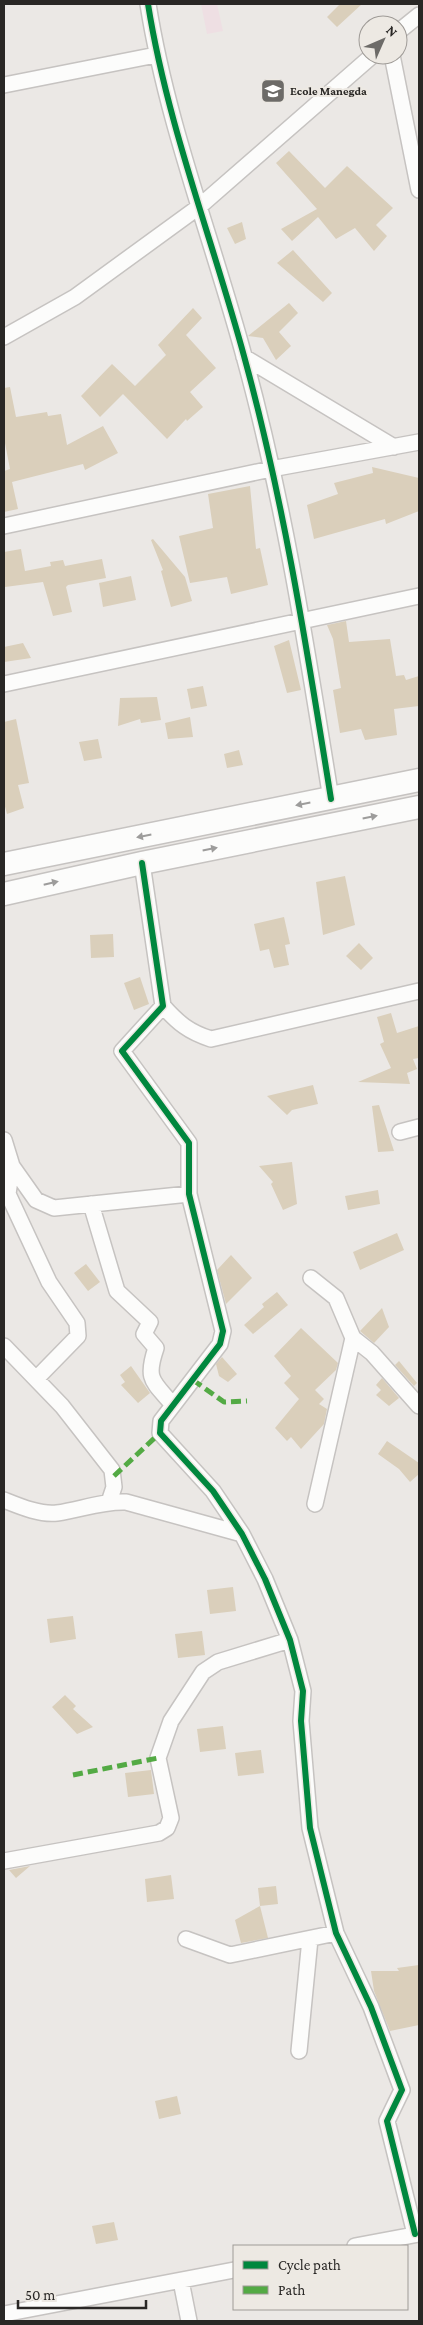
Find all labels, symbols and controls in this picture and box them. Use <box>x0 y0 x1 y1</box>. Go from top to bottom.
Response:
north arrow <box>358 15 408 65</box>
text: N <box>383 22 402 40</box>
school or university icon: Ecole Manegda <box>260 78 286 104</box>
place label: Ecole Manegda <box>290 84 367 98</box>
one-way arrow <box>295 800 311 808</box>
one-way arrow <box>362 813 378 821</box>
one-way arrow <box>136 832 151 840</box>
one-way arrow <box>203 845 218 853</box>
one-way arrow <box>44 879 59 887</box>
legend <box>233 2245 408 2310</box>
text: Cycle path <box>278 2257 341 2274</box>
scale bar <box>18 2278 145 2310</box>
text: Path <box>278 2282 305 2298</box>
text: 50 m <box>25 2287 55 2303</box>

